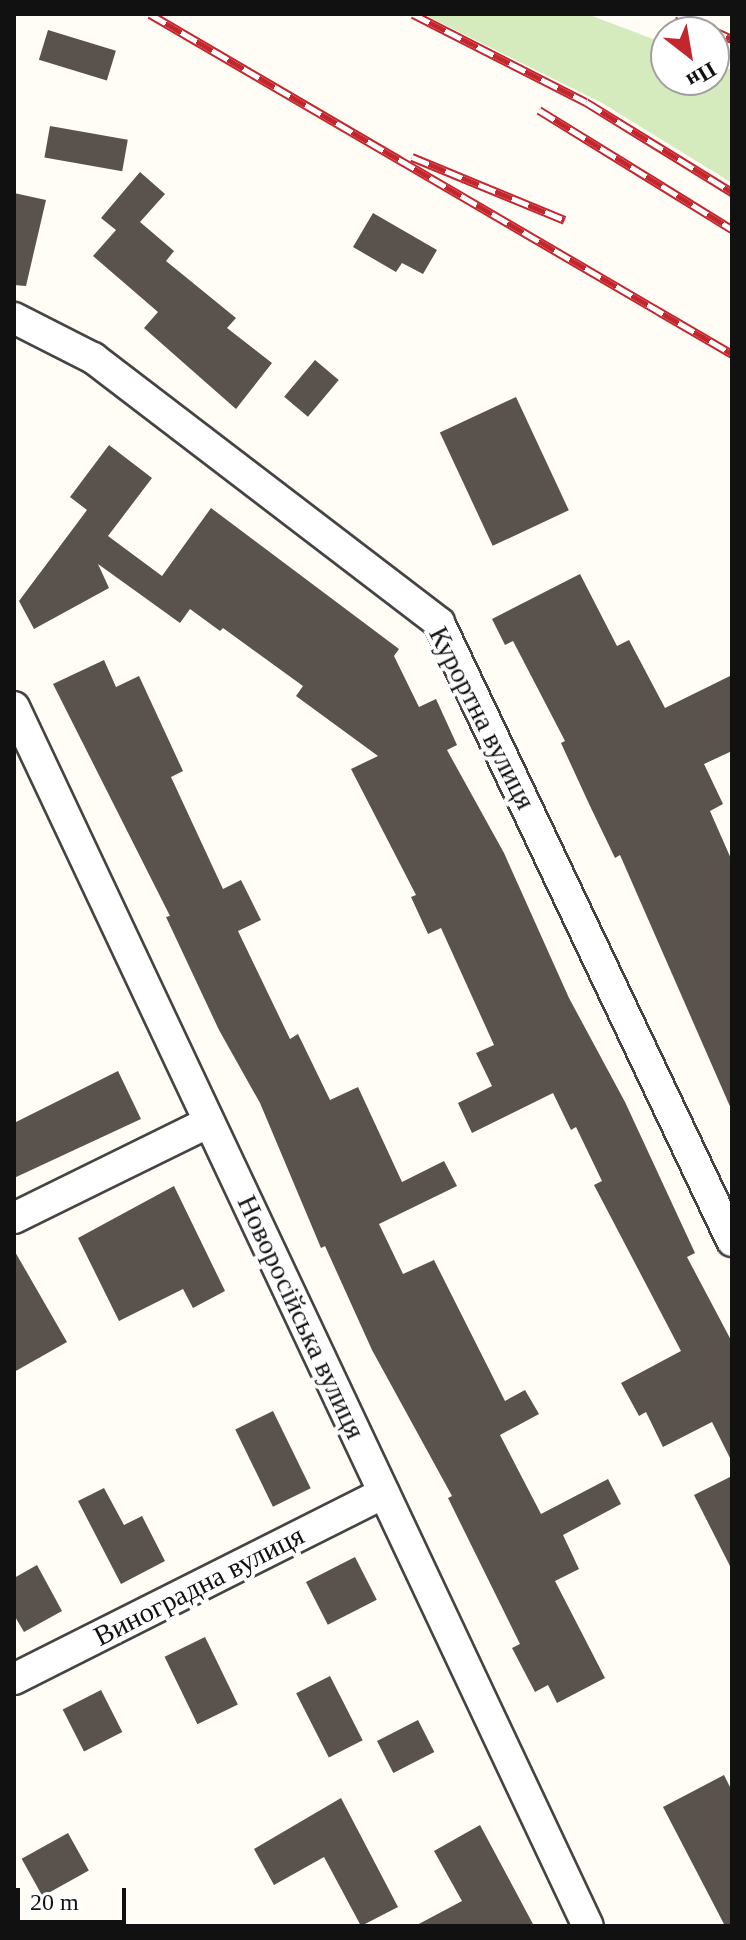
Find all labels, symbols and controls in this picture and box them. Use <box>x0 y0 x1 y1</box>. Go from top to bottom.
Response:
north arrow <box>650 16 730 96</box>
text: Пн <box>682 57 721 94</box>
street label: Курортна вулиця <box>421 621 543 815</box>
street label: Новоросійська вулиця <box>230 1190 372 1444</box>
street label: Виноградна вулиця <box>88 1519 310 1653</box>
scale bar <box>20 1872 130 1922</box>
text: 20 m <box>30 1889 79 1915</box>

